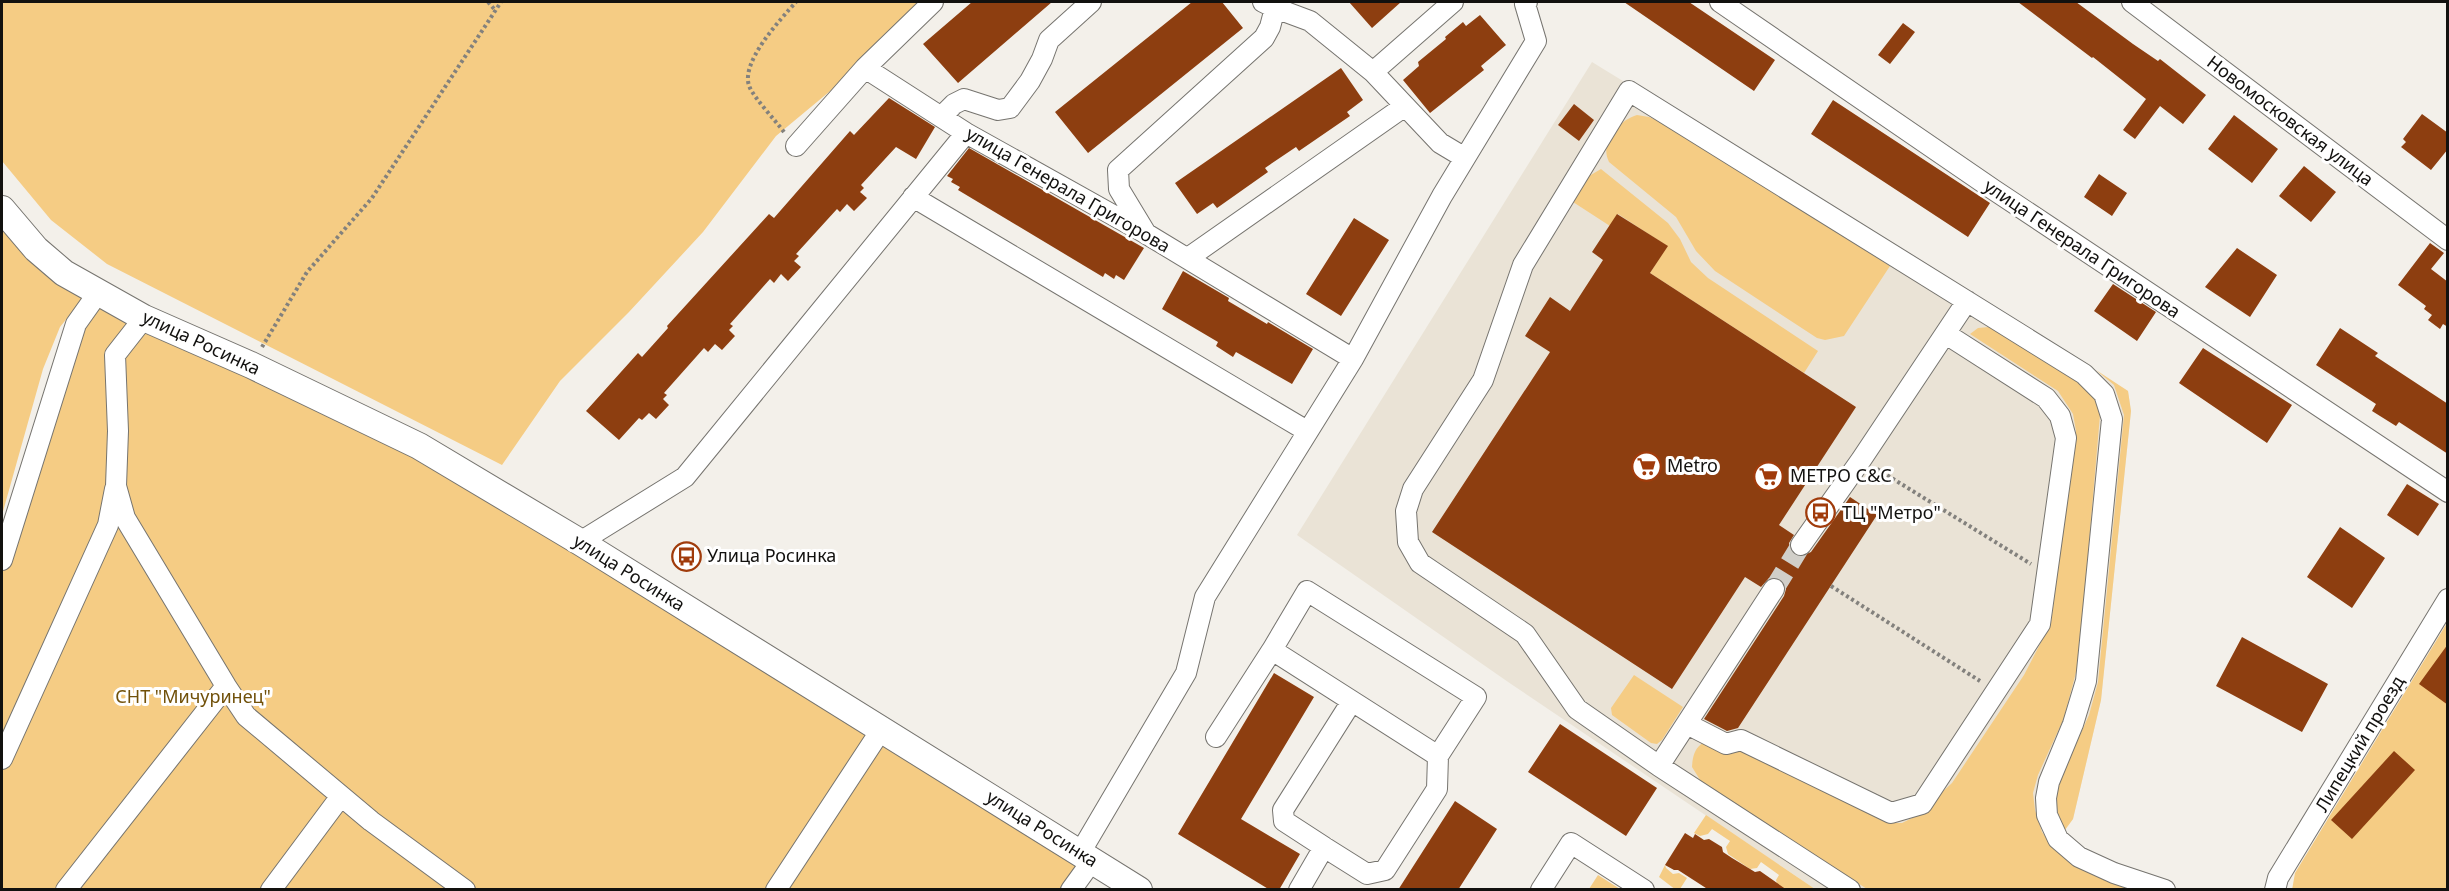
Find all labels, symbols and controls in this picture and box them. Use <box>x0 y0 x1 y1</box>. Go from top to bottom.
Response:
street label: Новомосковская улица <box>2203 50 2379 191</box>
street label: улица Генерала Григорова <box>962 121 1175 258</box>
street label: улица Генерала Григорова <box>1980 173 2186 323</box>
street label: улица Росинка <box>139 304 264 380</box>
supermarket icon: Metro <box>1630 450 1662 482</box>
place label: Metro <box>1667 453 1718 477</box>
supermarket icon: МЕТРО С&С <box>1753 460 1785 492</box>
place label: МЕТРО С&С <box>1790 463 1892 487</box>
bus stop icon: ТЦ "Метро" <box>1805 497 1837 529</box>
place label: ТЦ "Метро" <box>1842 500 1941 524</box>
street label: улица Росинка <box>569 528 690 616</box>
bus stop icon: Улица Росинка <box>670 540 702 572</box>
place label: Улица Росинка <box>707 543 836 567</box>
street label: Липецкий проезд <box>2309 671 2409 816</box>
park label: СНТ "Мичуринец" <box>115 684 271 708</box>
street label: улица Росинка <box>982 784 1103 872</box>

